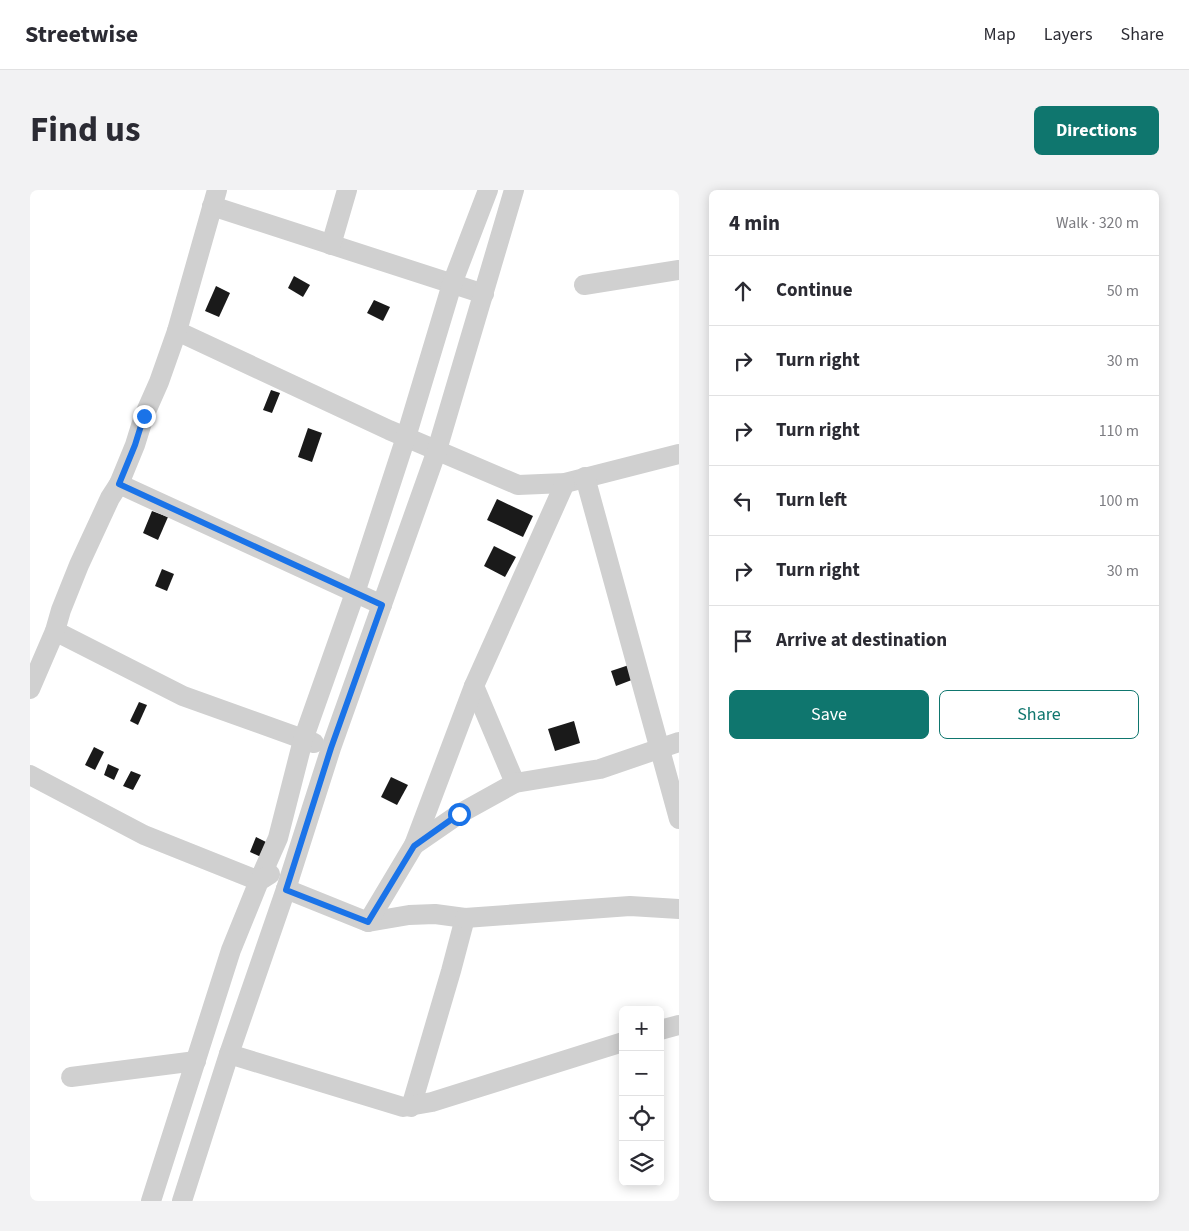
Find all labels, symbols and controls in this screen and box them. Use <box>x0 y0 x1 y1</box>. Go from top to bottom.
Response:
text: Streetwise <box>25 17 138 52</box>
text: Map <box>984 22 1016 47</box>
text: Layers <box>1044 22 1093 47</box>
text: Share <box>1121 22 1164 47</box>
text: Find us <box>30 105 140 155</box>
button: Directions <box>1034 106 1159 155</box>
text: 4 min <box>729 208 780 238</box>
text: Walk · 320 m <box>1056 212 1139 234</box>
icon: ahead <box>729 277 757 305</box>
text: Continue <box>776 277 853 304</box>
text: 50 m <box>1107 280 1139 302</box>
icon: right <box>729 347 757 375</box>
text: Turn right <box>776 347 860 374</box>
text: 30 m <box>1107 350 1139 372</box>
route end <box>133 405 156 428</box>
icon: right <box>729 417 757 445</box>
text: Turn right <box>776 417 860 444</box>
text: 110 m <box>1099 420 1139 442</box>
icon: left <box>729 487 757 515</box>
text: Turn left <box>776 487 847 514</box>
text: 100 m <box>1099 490 1139 512</box>
icon: right <box>729 557 757 585</box>
text: Turn right <box>776 557 860 584</box>
text: 30 m <box>1107 560 1139 582</box>
icon: arrive <box>729 627 757 655</box>
text: Arrive at destination <box>776 627 947 654</box>
button: Save <box>729 690 929 739</box>
button: Share <box>939 690 1139 739</box>
route start <box>448 803 471 826</box>
map controls <box>619 1006 664 1186</box>
button: + <box>619 1006 664 1051</box>
button: − <box>619 1051 664 1096</box>
button: locate <box>619 1096 664 1141</box>
button: layers <box>619 1141 664 1186</box>

